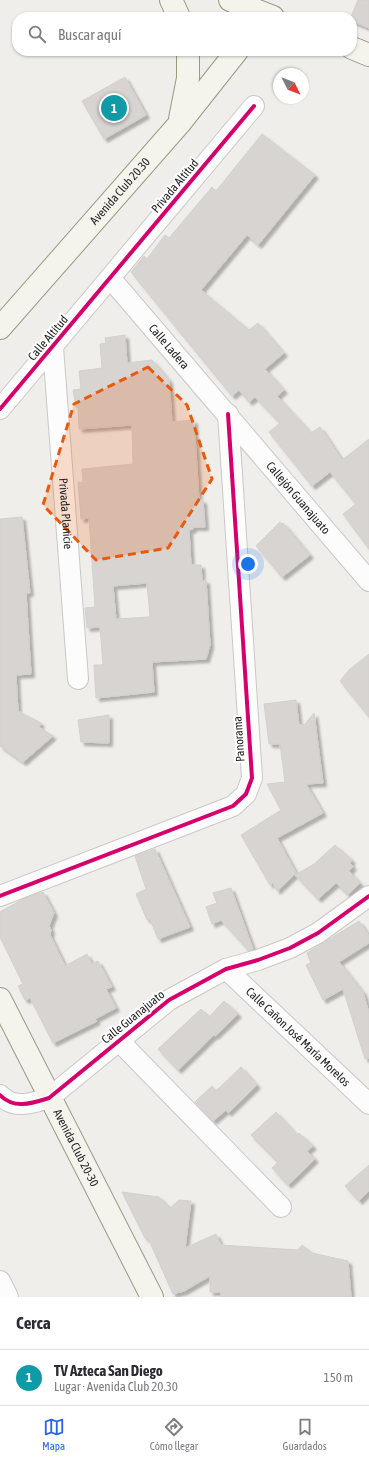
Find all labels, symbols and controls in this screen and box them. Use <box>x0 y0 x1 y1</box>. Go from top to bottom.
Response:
search box <box>12 12 357 56</box>
icon: search <box>26 23 48 45</box>
text: Buscar aquí <box>58 26 121 43</box>
north arrow <box>273 68 309 104</box>
pin: 1 <box>101 93 127 123</box>
street label: Avenida Club 20.30 <box>87 155 153 227</box>
street label: Privada Altitud <box>149 156 201 216</box>
street label: Calle Altitud <box>25 313 71 363</box>
street label: Calle Ladera <box>146 321 192 372</box>
street label: Callejón Guanajuato <box>263 459 333 537</box>
street label: Privada Planicie <box>56 477 75 550</box>
your location <box>238 554 258 574</box>
street label: Panorama <box>230 716 248 762</box>
street label: Calle Cañon José María Morelos <box>243 985 353 1089</box>
street label: Calle Guanajuato <box>99 987 167 1047</box>
street label: Avenida Club 20-30 <box>50 1107 102 1189</box>
text: Cerca <box>16 1313 51 1333</box>
text: TV Azteca San Diego <box>54 1362 163 1379</box>
text: 1 <box>26 1370 32 1385</box>
text: 150 m <box>324 1370 353 1385</box>
text: Lugar · Avenida Club 20.30 <box>54 1379 178 1394</box>
tab: Mapa <box>42 1416 65 1452</box>
tab: Cómo llegar <box>150 1416 198 1452</box>
tab: Guardados <box>283 1416 327 1452</box>

